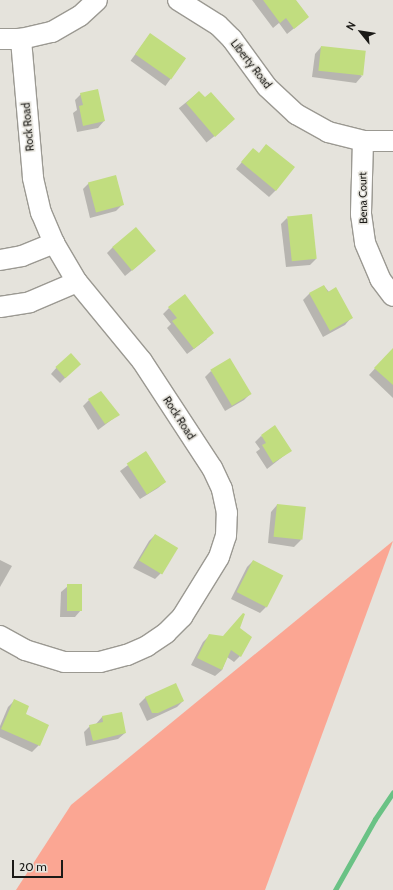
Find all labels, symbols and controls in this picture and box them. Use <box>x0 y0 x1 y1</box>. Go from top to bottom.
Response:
north arrow <box>341 12 381 52</box>
text: N <box>343 19 359 33</box>
street label: Liberty Road <box>228 37 274 91</box>
street label: Rock Road <box>19 102 37 152</box>
street label: Bena Court <box>356 172 370 224</box>
street label: Rock Road <box>160 394 198 442</box>
scale bar <box>14 852 65 878</box>
text: 20 m <box>19 859 47 874</box>

